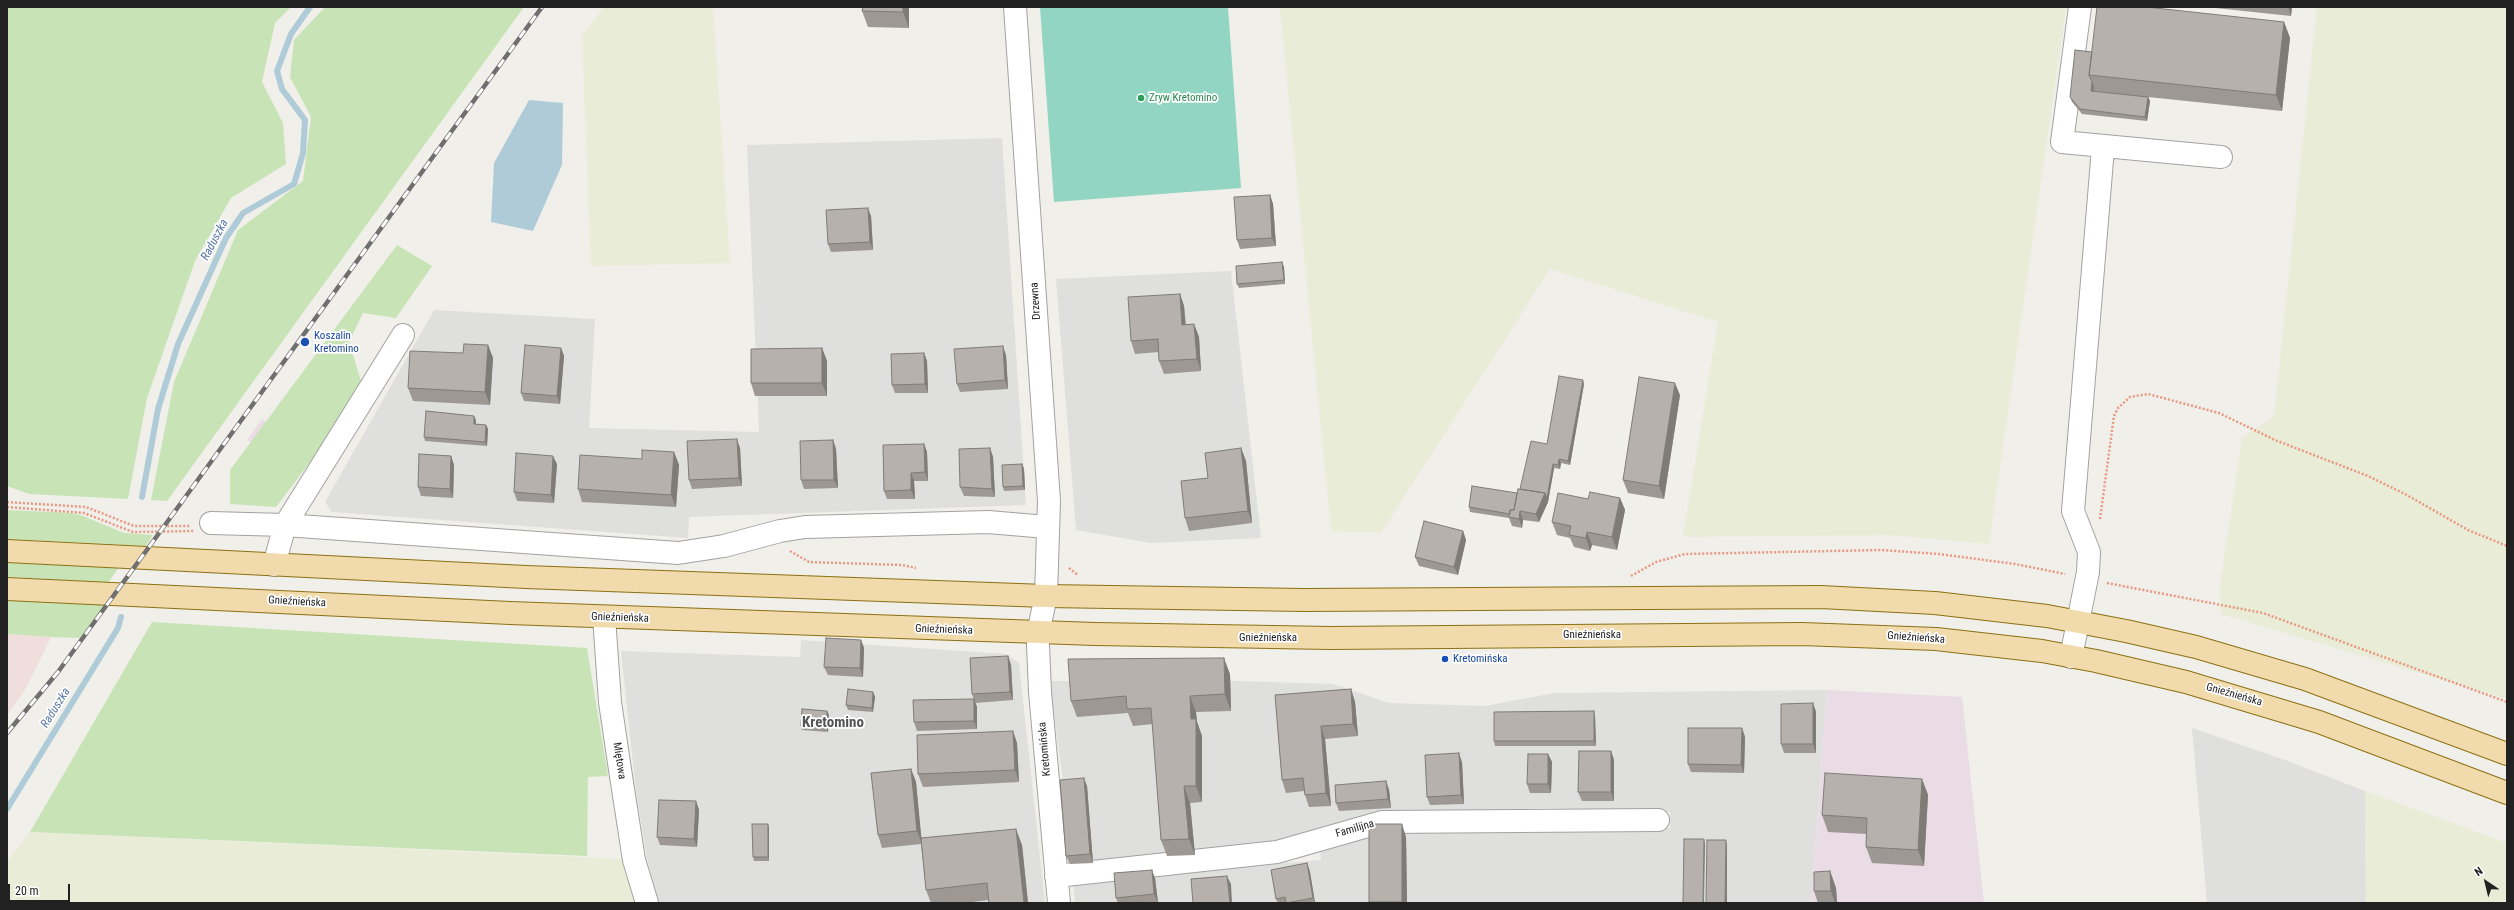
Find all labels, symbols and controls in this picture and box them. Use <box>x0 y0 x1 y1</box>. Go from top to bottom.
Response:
place label: Zryw Kretomino <box>1149 91 1217 105</box>
marker: Zryw Kretomino <box>1136 93 1146 103</box>
water label: Raduszka <box>198 217 232 263</box>
street label: Drzewna <box>1028 282 1044 320</box>
place label: Koszalin Kretomino <box>314 329 359 355</box>
marker: Koszalin Kretomino <box>299 336 311 348</box>
street label: Gnieźnieńska <box>268 594 326 610</box>
street label: Gnieźnieńska <box>591 610 649 626</box>
street label: Gnieźnieńska <box>915 622 973 638</box>
street label: Gnieźnieńska <box>1563 628 1621 642</box>
street label: Gnieźnieńska <box>1887 629 1945 647</box>
street label: Gnieźnieńska <box>1239 631 1297 645</box>
place label: Kretomińska <box>1453 652 1507 666</box>
marker: Kretomińska <box>1440 654 1450 664</box>
street label: Gnieźnieńska <box>2204 681 2264 709</box>
water label: Raduszka <box>38 685 74 731</box>
district label: Kretomino <box>802 714 864 732</box>
street label: Kretomińska <box>1036 721 1054 777</box>
street label: Miętowa <box>610 742 628 780</box>
street label: Familijna <box>1334 817 1376 841</box>
north arrow <box>2466 862 2506 902</box>
text: N <box>2472 865 2485 879</box>
scale bar <box>10 876 72 902</box>
text: 20 m <box>15 884 39 898</box>

